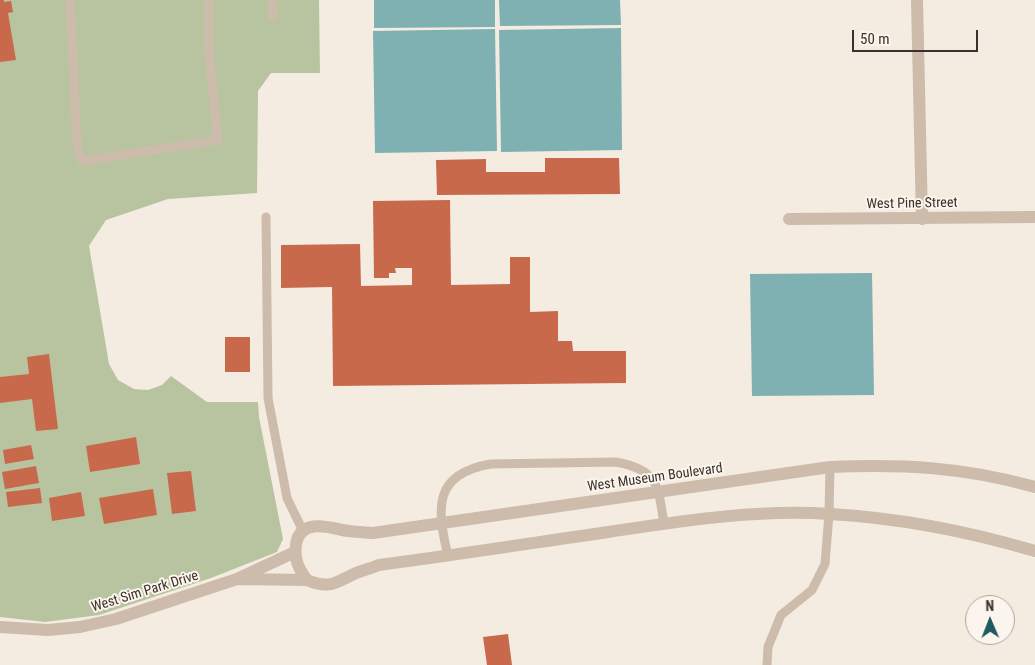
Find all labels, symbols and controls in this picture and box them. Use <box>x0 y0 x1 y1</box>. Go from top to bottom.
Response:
scale bar <box>855 20 981 52</box>
text: 50 m <box>860 30 890 48</box>
street label: West Pine Street <box>866 195 958 213</box>
street label: West Museum Boulevard <box>586 460 724 496</box>
street label: West Sim Park Drive <box>89 568 201 616</box>
north arrow <box>965 595 1015 645</box>
text: N <box>985 598 994 614</box>

